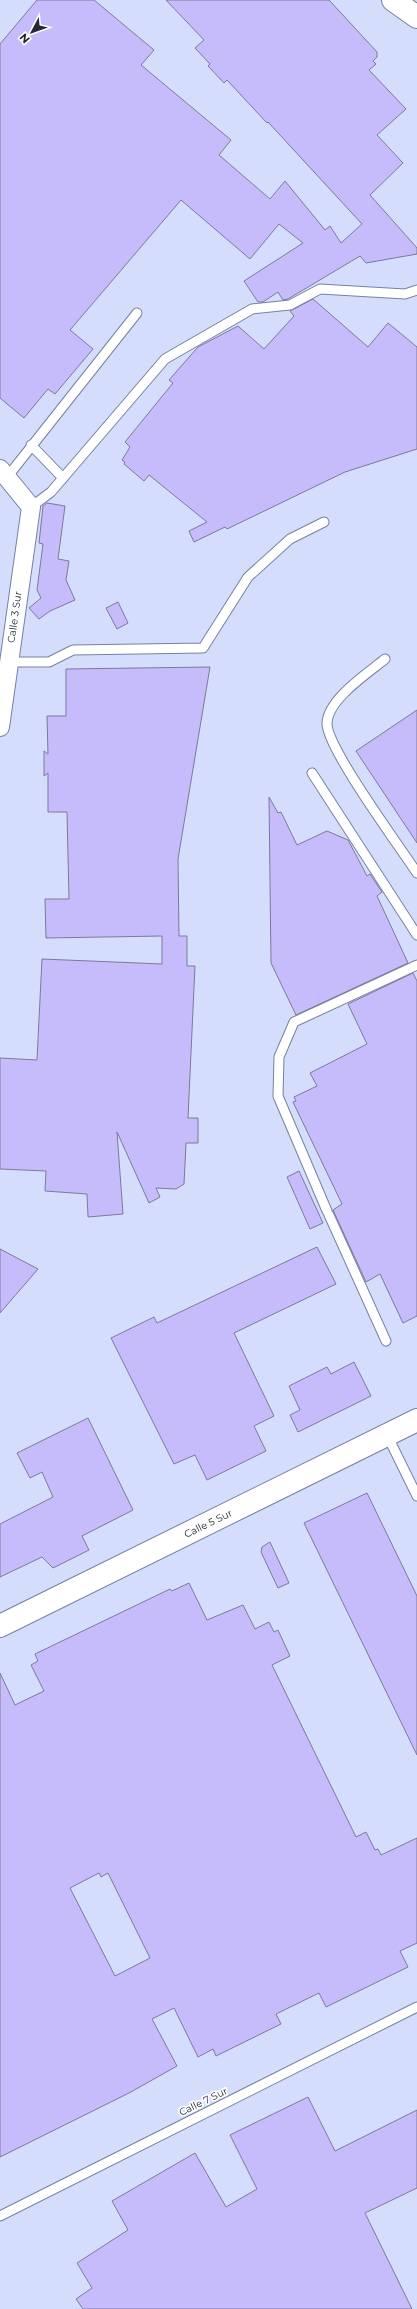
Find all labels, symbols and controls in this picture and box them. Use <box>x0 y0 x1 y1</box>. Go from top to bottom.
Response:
north arrow <box>12 12 52 52</box>
text: N <box>16 31 33 47</box>
street label: Calle 3 Sur <box>4 590 25 644</box>
street label: Calle 5 Sur <box>182 1506 234 1541</box>
street label: Calle 7 Sur <box>177 2084 230 2119</box>

